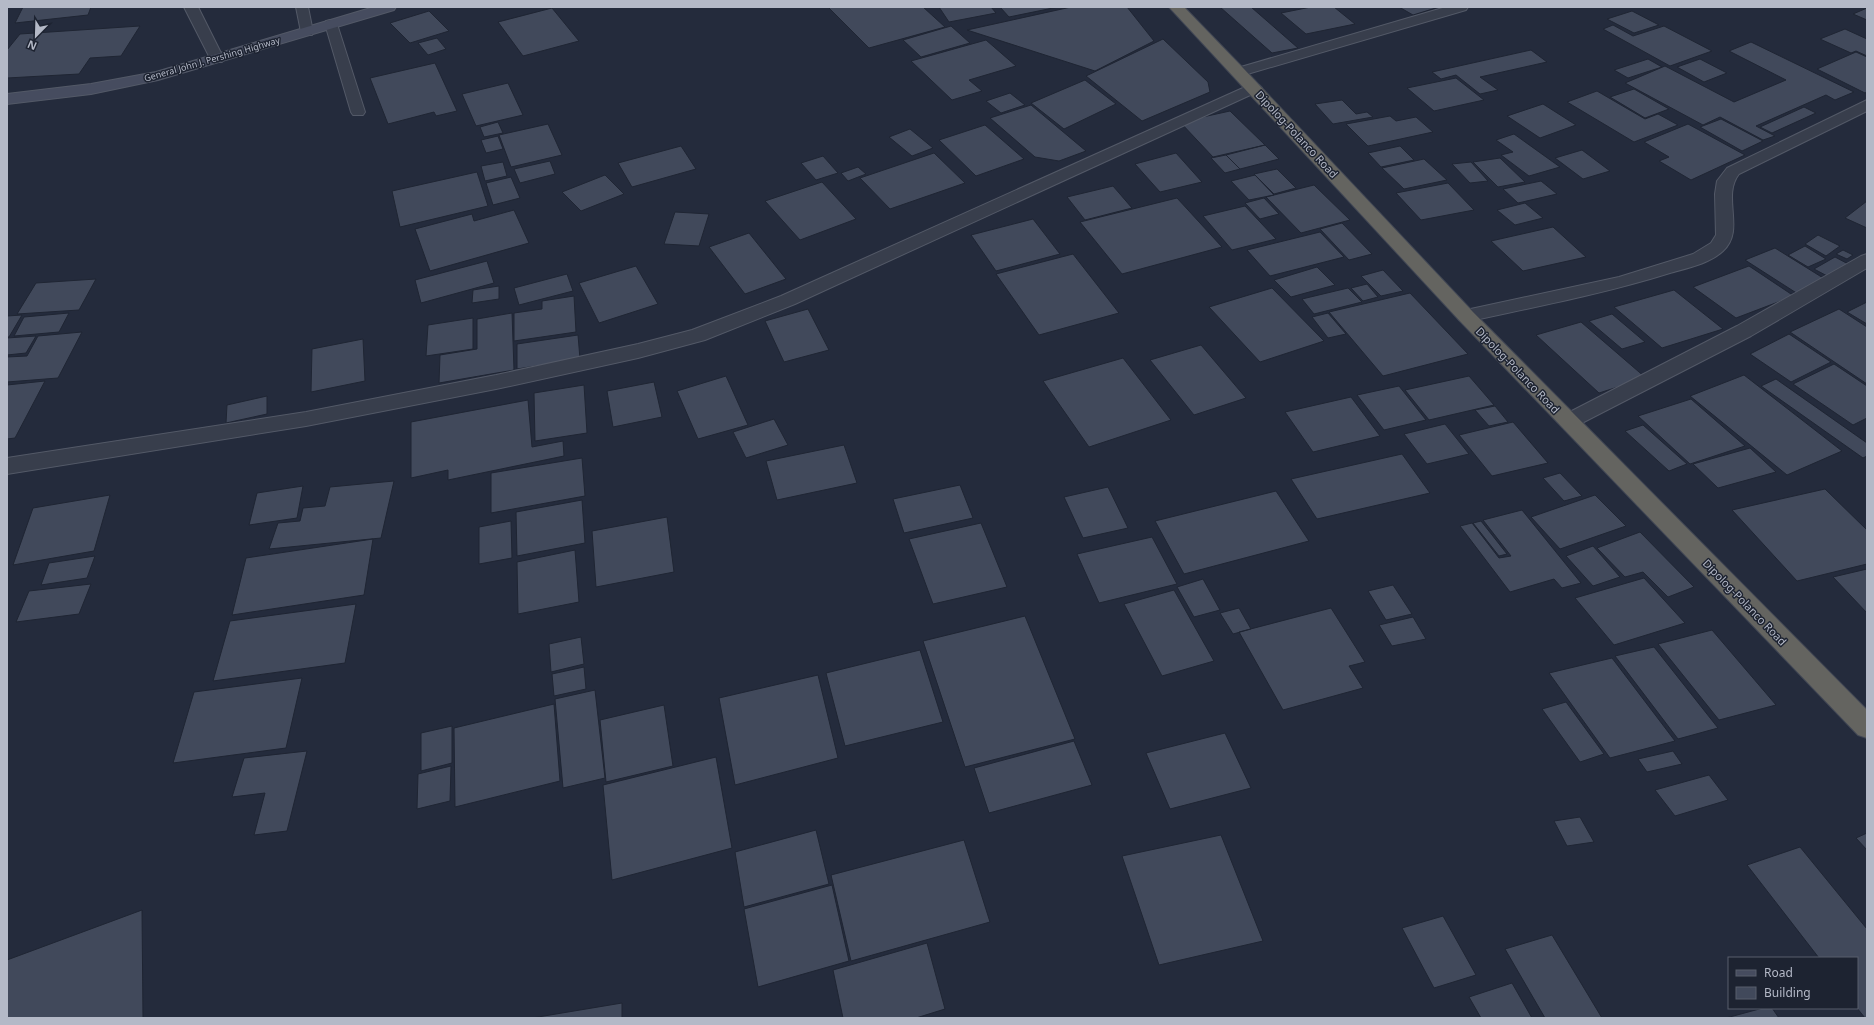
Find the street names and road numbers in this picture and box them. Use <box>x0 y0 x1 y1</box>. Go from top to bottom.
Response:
street label: General John J. Pershing Highway <box>143 33 282 85</box>
street label: Dipolog-Polanco Road <box>1252 87 1342 181</box>
street label: Dipolog-Polanco Road <box>1473 324 1563 416</box>
street label: Dipolog-Polanco Road <box>1700 556 1790 648</box>

